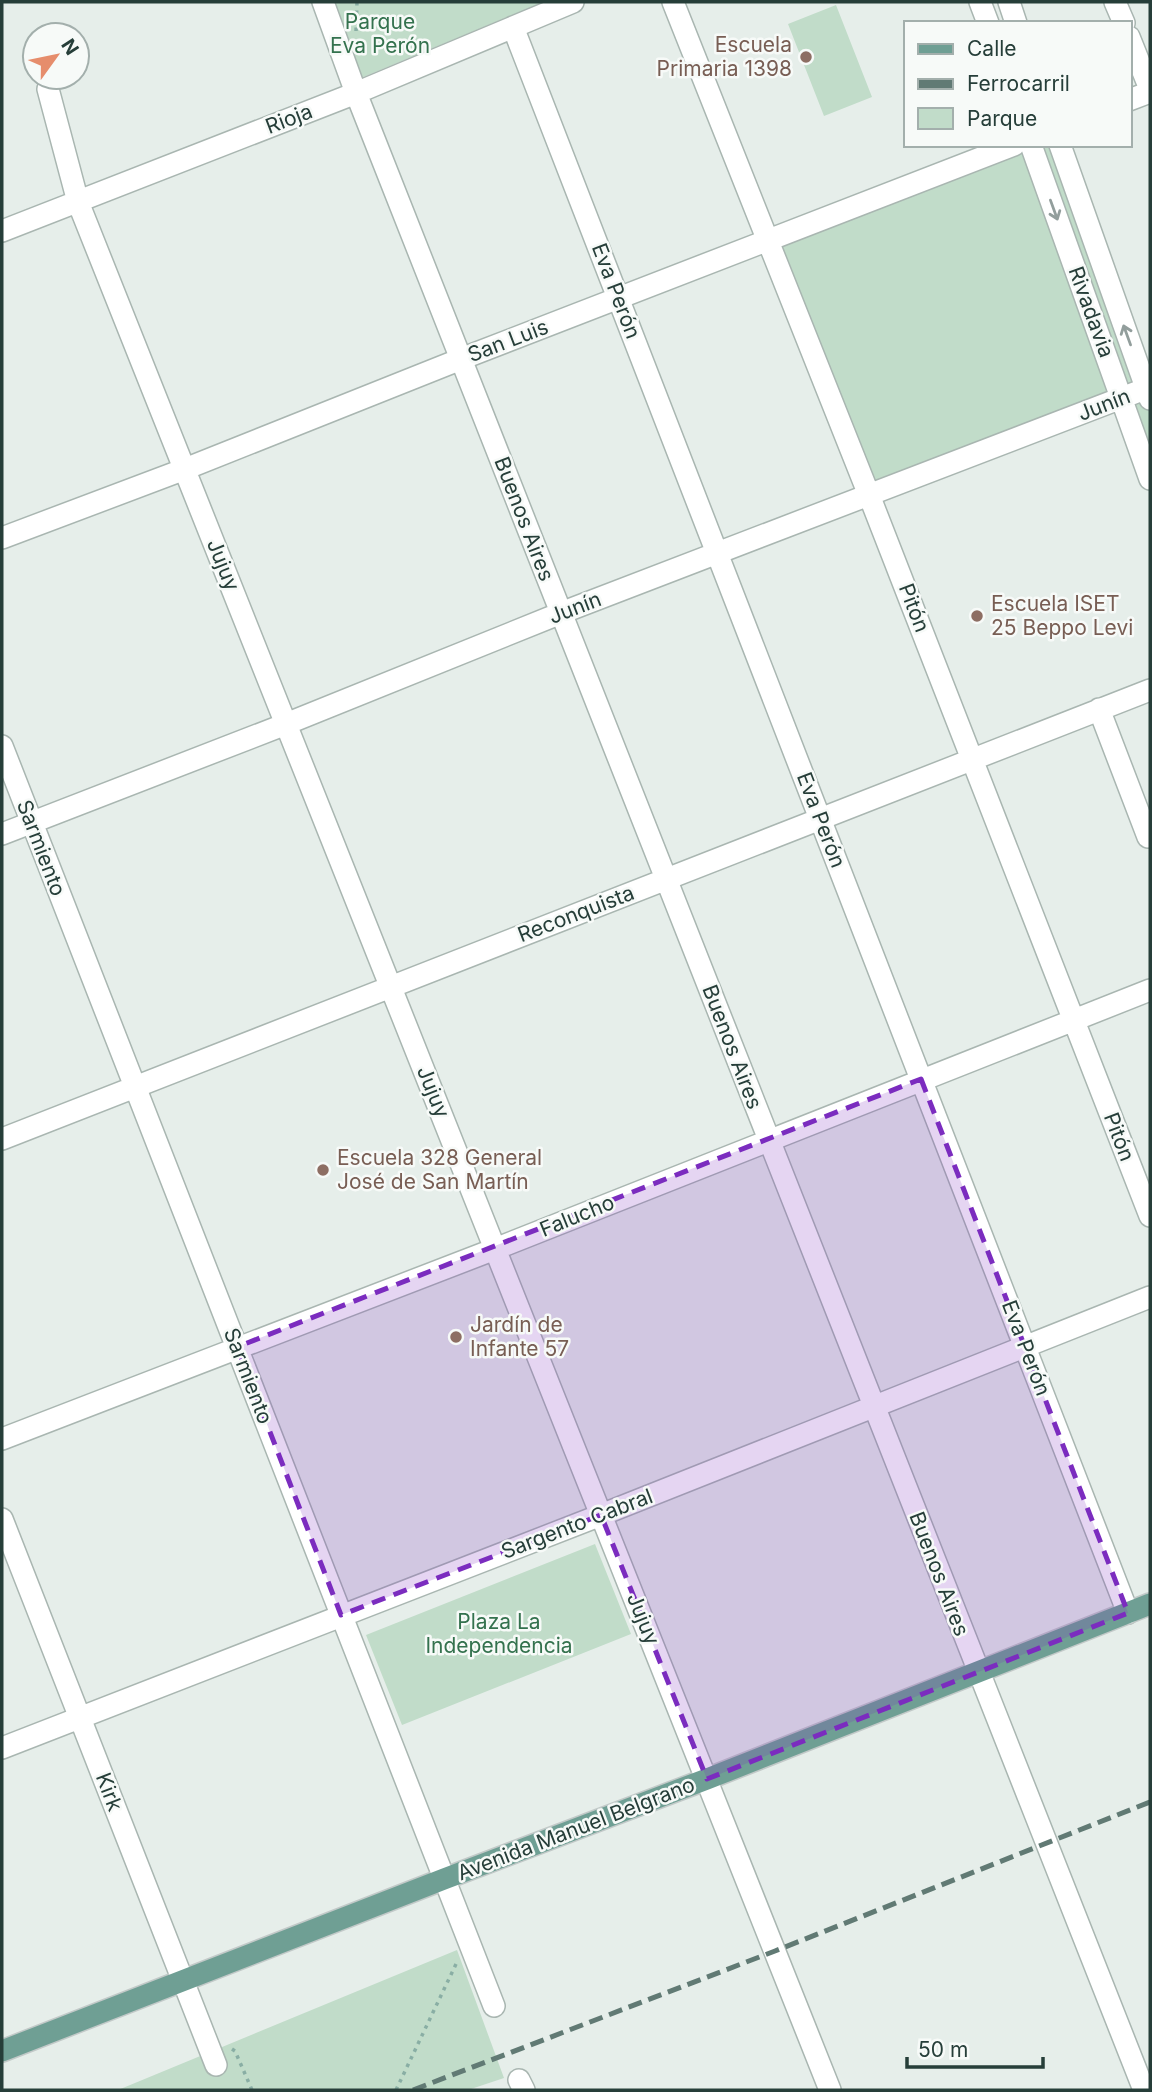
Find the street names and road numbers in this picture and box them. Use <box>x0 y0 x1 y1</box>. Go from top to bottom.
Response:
street label: Rioja <box>262 98 316 139</box>
street label: Eva Perón <box>587 240 646 342</box>
street label: Rivadavia <box>1063 263 1119 361</box>
street label: San Luis <box>464 314 552 367</box>
street label: Junín <box>1074 383 1134 426</box>
street label: Buenos Aires <box>489 453 560 584</box>
street label: Jujuy <box>202 535 245 595</box>
street label: Pitón <box>894 580 935 636</box>
street label: Junín <box>545 586 605 629</box>
street label: Eva Perón <box>792 769 851 871</box>
street label: Sarmiento <box>12 796 71 899</box>
street label: Reconquista <box>514 880 638 947</box>
street label: Buenos Aires <box>697 981 768 1112</box>
street label: Jujuy <box>412 1062 455 1122</box>
street label: Pitón <box>1099 1109 1140 1165</box>
street label: Falucho <box>536 1189 618 1242</box>
street label: Eva Perón <box>997 1297 1056 1399</box>
street label: Sarmiento <box>219 1324 278 1427</box>
street label: Sargento Cabral <box>498 1483 656 1564</box>
street label: Buenos Aires <box>904 1508 975 1639</box>
street label: Jujuy <box>622 1589 665 1649</box>
street label: Kirk <box>91 1769 128 1815</box>
street label: Avenida Manuel Belgrano <box>454 1772 698 1885</box>

